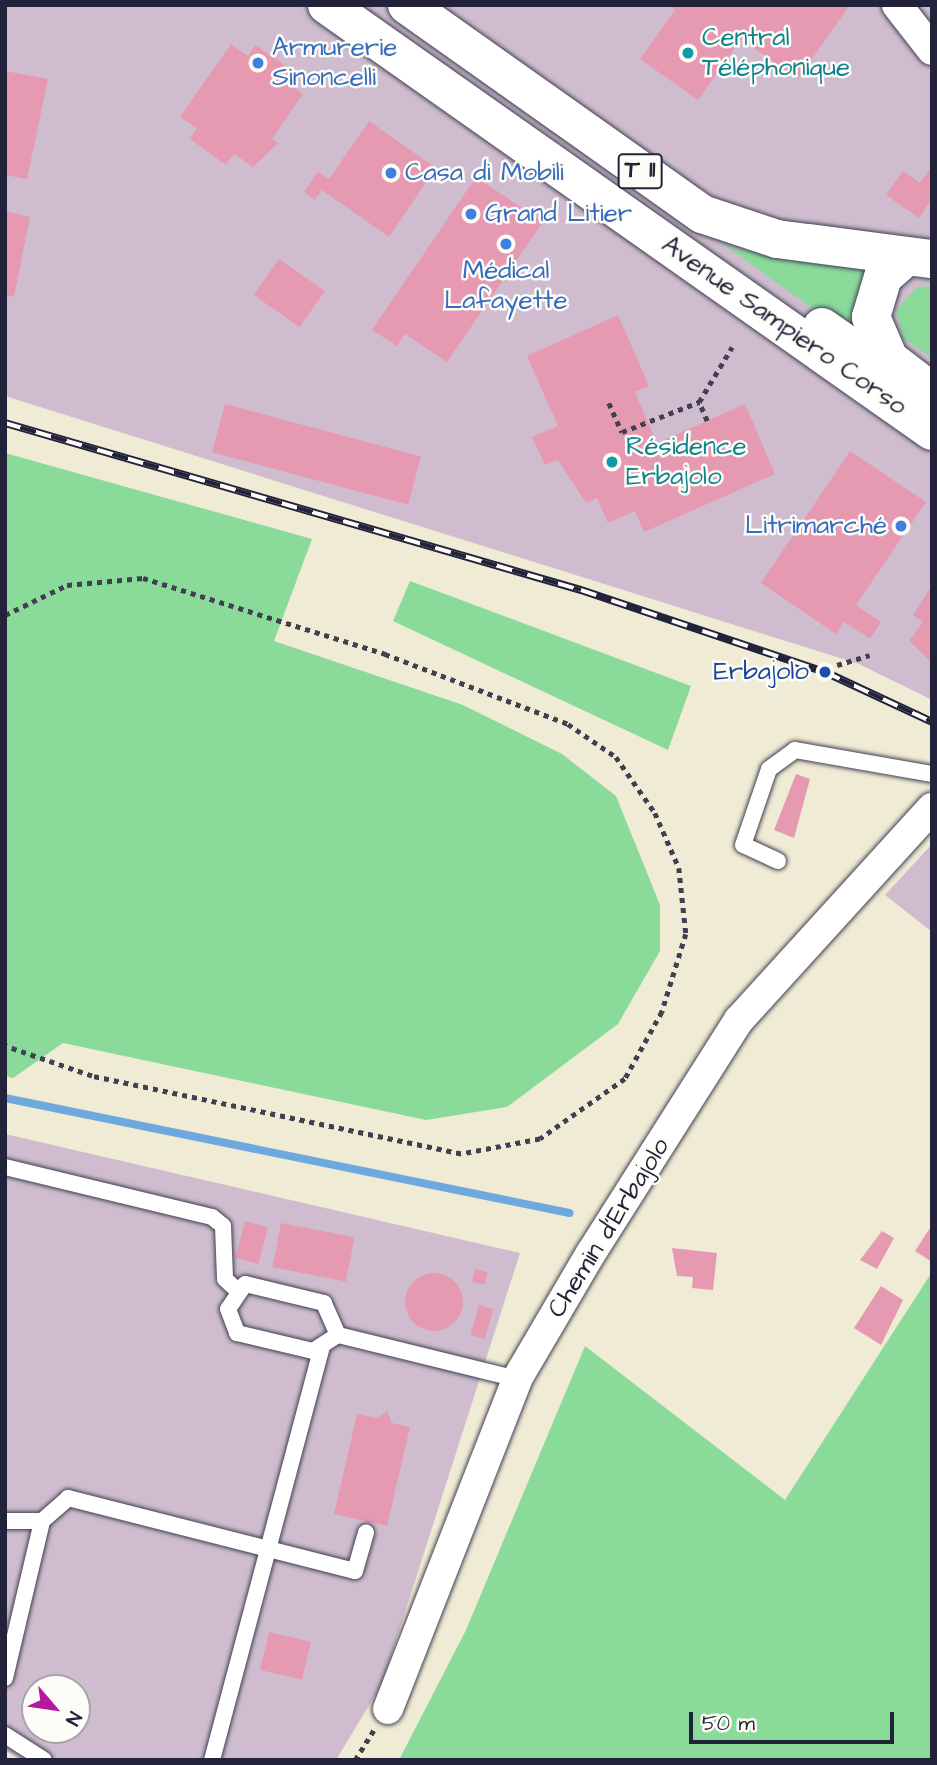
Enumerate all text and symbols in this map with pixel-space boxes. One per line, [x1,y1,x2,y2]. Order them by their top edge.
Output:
place label: Central Téléphonique [702,22,850,84]
place label: Armurerie Sinoncelli [272,32,397,94]
marker: Central Téléphonique [680,45,696,61]
marker: Armurerie Sinoncelli [250,55,266,71]
road number: T 11 [617,150,663,191]
place label: Casa di Mobili [405,157,564,189]
marker: Casa di Mobili [383,165,399,181]
place label: Grand Litier [485,198,632,230]
marker: Grand Litier [463,206,479,222]
street label: Avenue Sampiero Corso [655,229,913,423]
marker: Médical Lafayette [498,236,514,252]
place label: Médical Lafayette [444,255,568,316]
place label: Résidence Erbajolo [626,431,747,492]
marker: Résidence Erbajolo [604,454,620,470]
place label: Litrimarché [745,510,887,542]
marker: Litrimarché [893,518,909,534]
place label: Erbajolo [713,656,809,688]
marker: Erbajolo [815,662,835,682]
street label: Chemin d'Erbajolo [541,1132,677,1324]
north arrow [21,1674,91,1744]
scale bar [692,1698,897,1742]
text: N [58,1707,88,1730]
text: 50 m [702,1709,755,1738]

